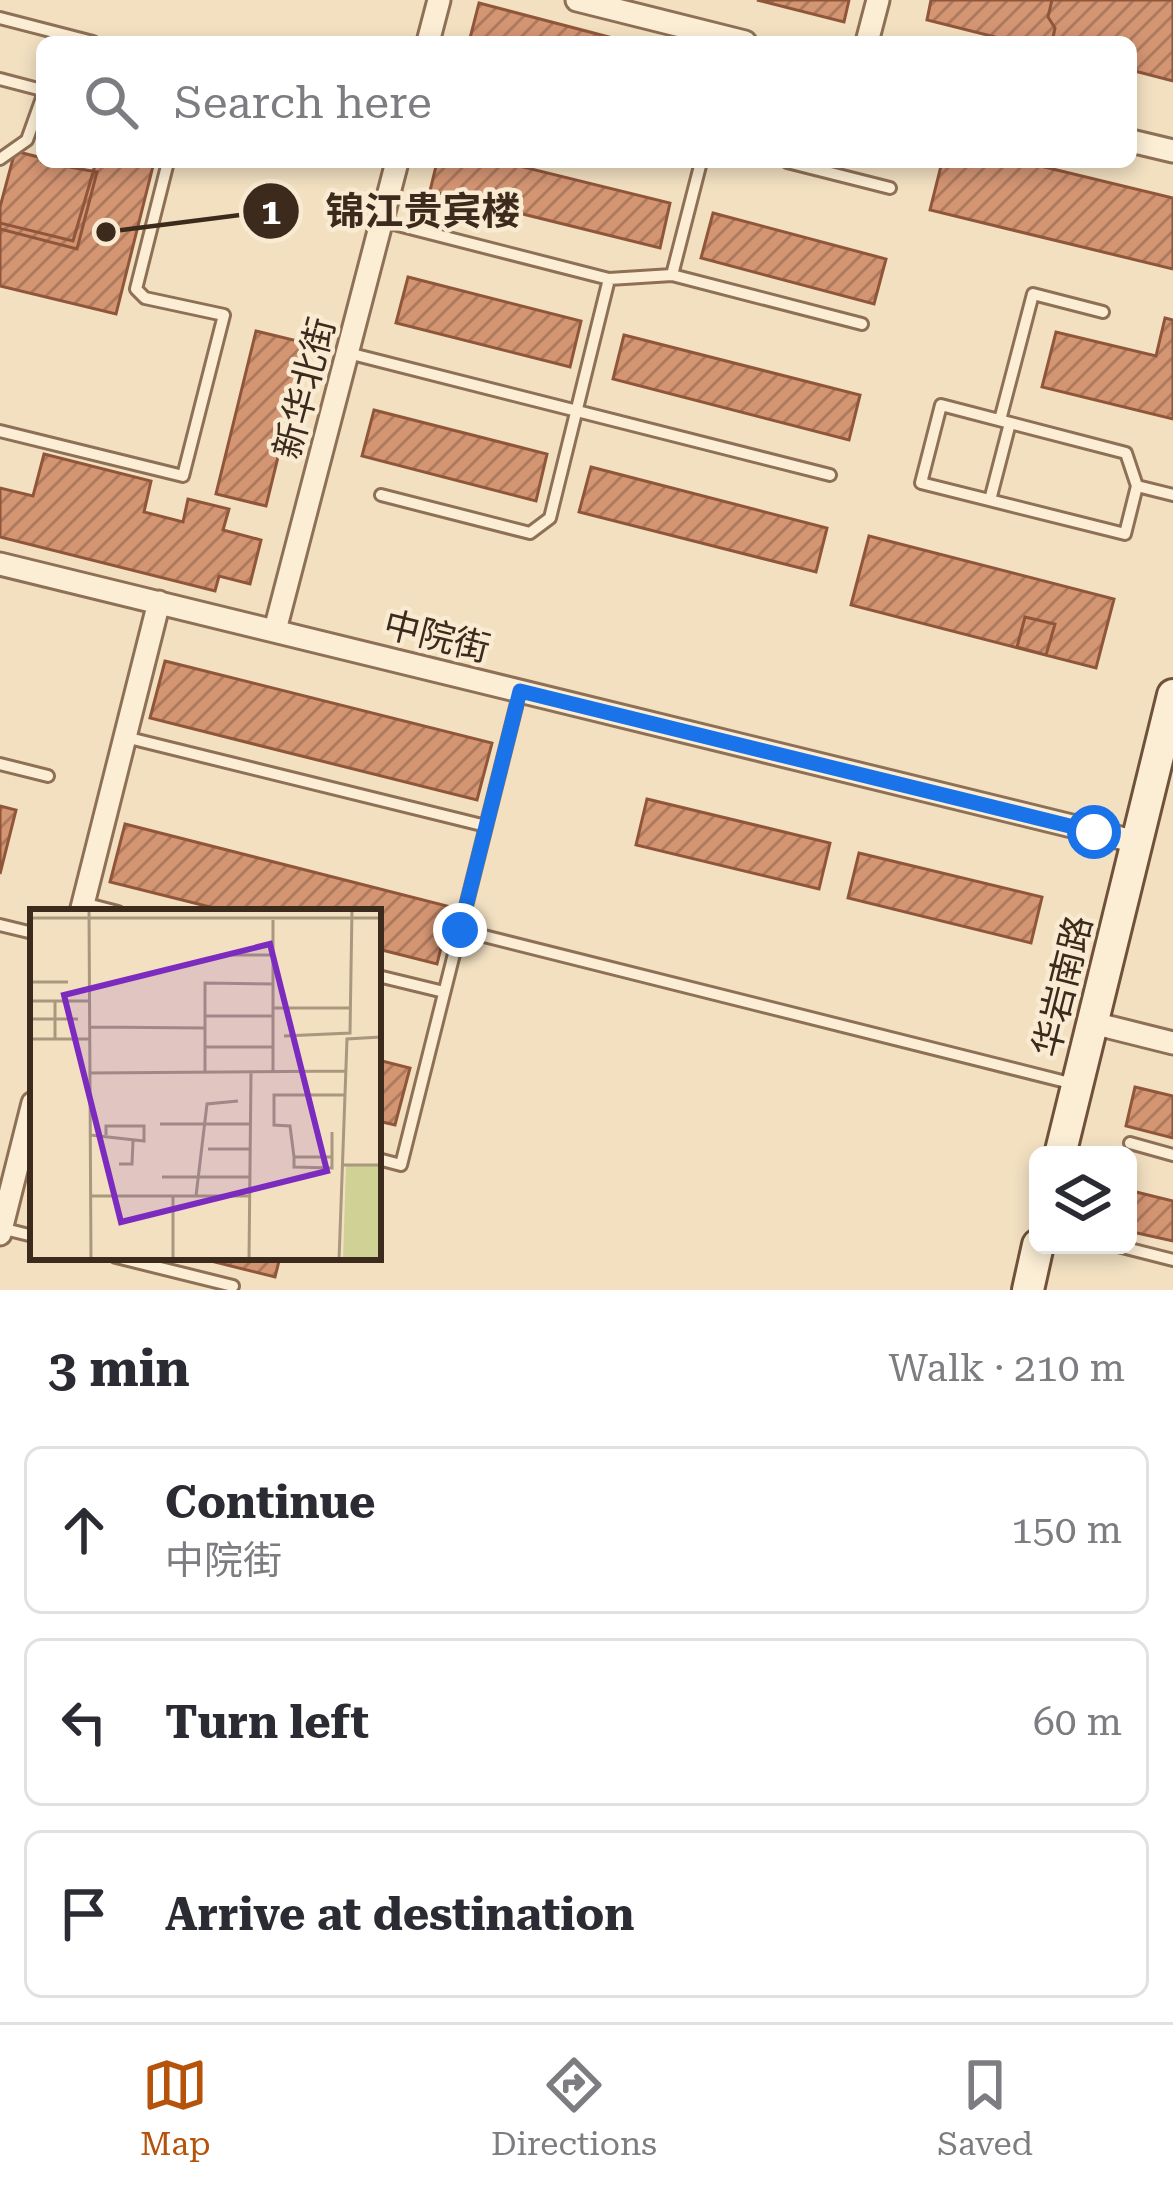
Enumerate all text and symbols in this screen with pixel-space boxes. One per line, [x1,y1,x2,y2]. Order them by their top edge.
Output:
search box [36,36,1137,168]
icon: search [78,69,144,135]
text: Search here [174,76,432,129]
callout: 锦江贵宾楼 [241,174,544,249]
text: 锦江贵宾楼 [325,189,521,235]
text: 1 [261,191,281,233]
street label: 新华北街 [266,313,344,463]
street label: 中院街 [379,604,494,670]
route start [1067,805,1121,859]
route end [433,903,487,957]
inset map [30,909,381,1260]
street label: 华岩南路 [1025,911,1101,1061]
map controls [1029,1146,1137,1254]
button: layers [1029,1146,1137,1254]
text: 3 min [48,1339,190,1398]
text: Walk · 210 m [889,1345,1125,1391]
text: Continue [165,1476,376,1529]
icon: ahead [51,1497,117,1563]
text: 150 m [1011,1507,1122,1553]
text: 中院街 [165,1538,282,1584]
icon: left [51,1689,117,1755]
text: Turn left [165,1696,369,1749]
text: 60 m [1033,1699,1122,1745]
icon: arrive [51,1881,117,1947]
text: Arrive at destination [165,1888,634,1941]
tab: Map [140,2052,211,2163]
tab: Directions [491,2052,657,2163]
tab: Saved [937,2052,1033,2163]

